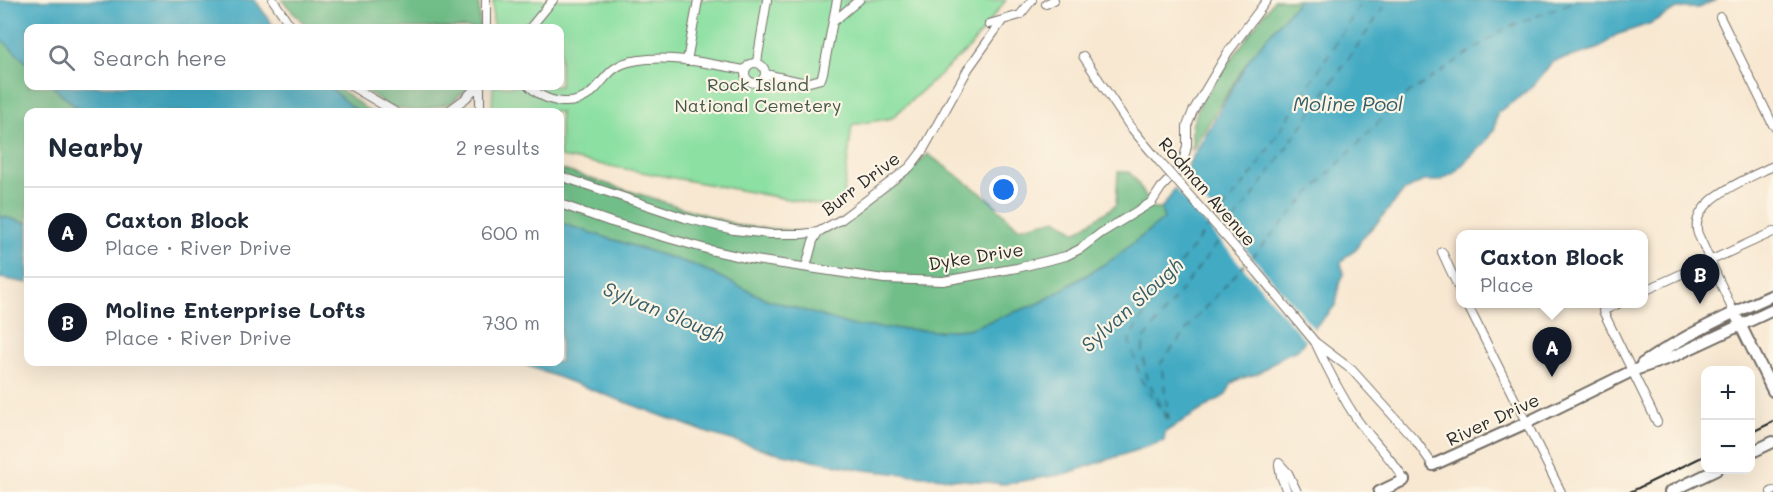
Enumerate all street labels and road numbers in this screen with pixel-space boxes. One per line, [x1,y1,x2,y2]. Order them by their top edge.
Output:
street label: Rodman Avenue [1154,132,1262,251]
street label: Burr Drive [816,146,905,221]
street label: Dyke Drive [927,237,1025,275]
street label: River Drive [1442,387,1543,451]

